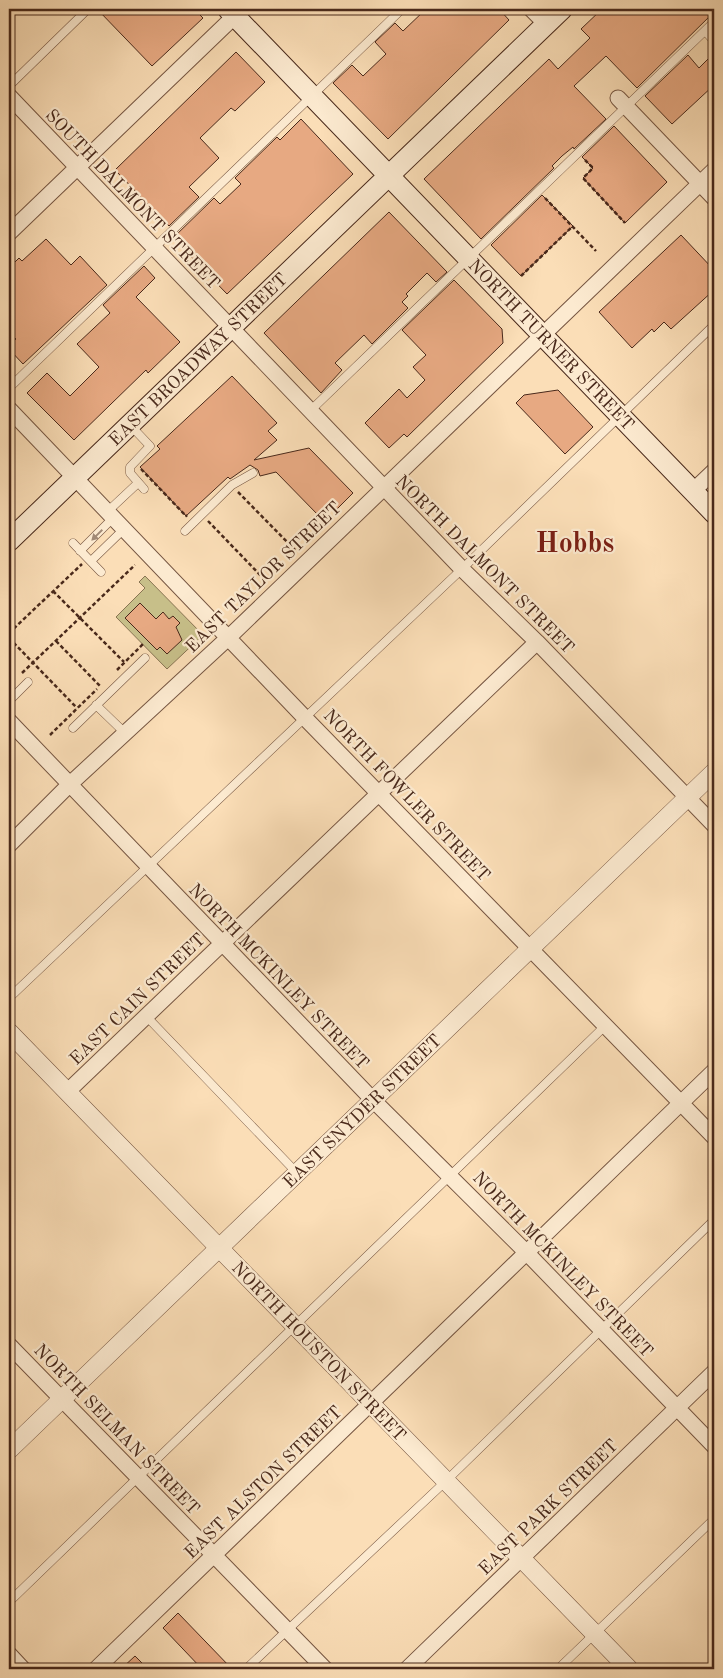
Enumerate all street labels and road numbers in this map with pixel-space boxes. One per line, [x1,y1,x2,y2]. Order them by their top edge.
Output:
street label: SOUTH DALMONT STREET [42,106,223,293]
street label: NORTH TURNER STREET [464,256,637,434]
street label: EAST BROADWAY STREET [106,270,291,450]
street label: NORTH DALMONT STREET [392,472,577,657]
street label: EAST TAYLOR STREET [182,499,345,657]
street label: NORTH FOWLER STREET [320,706,493,885]
street label: NORTH MCKINLEY STREET [185,880,372,1073]
street label: EAST CAIN STREET [66,930,209,1069]
street label: EAST SNYDER STREET [280,1031,445,1192]
street label: NORTH MCKINLEY STREET [469,1168,656,1361]
street label: NORTH HOUSTON STREET [228,1258,409,1445]
street label: NORTH SELMAN STREET [30,1341,202,1518]
street label: EAST ALSTON STREET [182,1403,346,1563]
street label: EAST PARK STREET [476,1437,622,1579]

